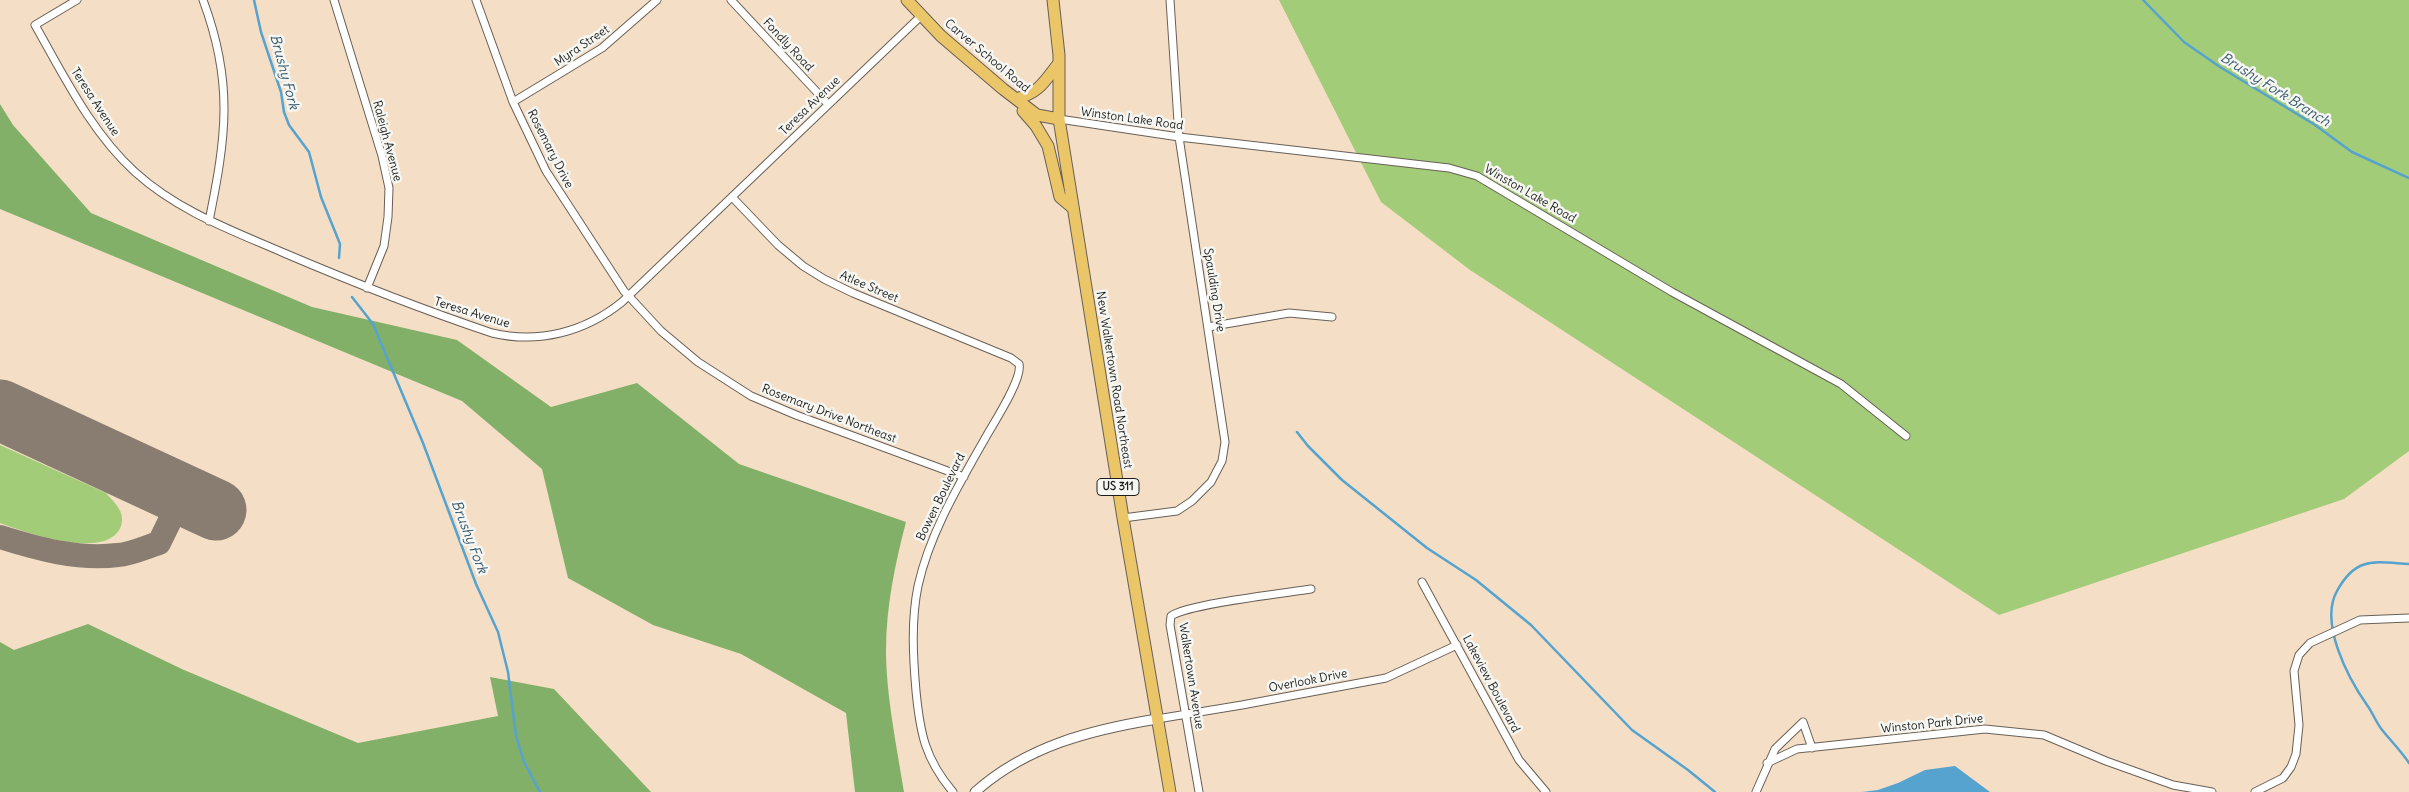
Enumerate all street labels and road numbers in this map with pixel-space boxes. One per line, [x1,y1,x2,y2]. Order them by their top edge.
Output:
street label: Fondly Road [760,15,816,75]
street label: Carver School Road [942,16,1032,96]
street label: Myra Street [552,22,612,70]
street label: Teresa Avenue [68,65,122,139]
street label: Teresa Avenue [777,74,843,138]
street label: Raleigh Avenue [369,99,405,183]
street label: Winston Lake Road [1080,105,1184,133]
street label: Rosemary Drive [524,107,576,191]
street label: Winston Lake Road [1482,162,1578,226]
street label: Spaulding Drive [1200,247,1228,333]
street label: Atlee Street [838,268,900,306]
street label: New Walkertown Road Northeast [1093,290,1135,470]
street label: Teresa Avenue [432,295,512,331]
street label: Rosemary Drive Northeast [760,382,898,446]
street label: Bowen Boulevard [914,451,968,543]
road number: US 311 [1097,478,1139,496]
street label: Walkertown Avenue [1175,622,1207,730]
street label: Lakeview Boulevard [1459,633,1523,735]
street label: Overlook Drive [1267,666,1349,696]
street label: Winston Park Drive [1880,711,1984,737]

